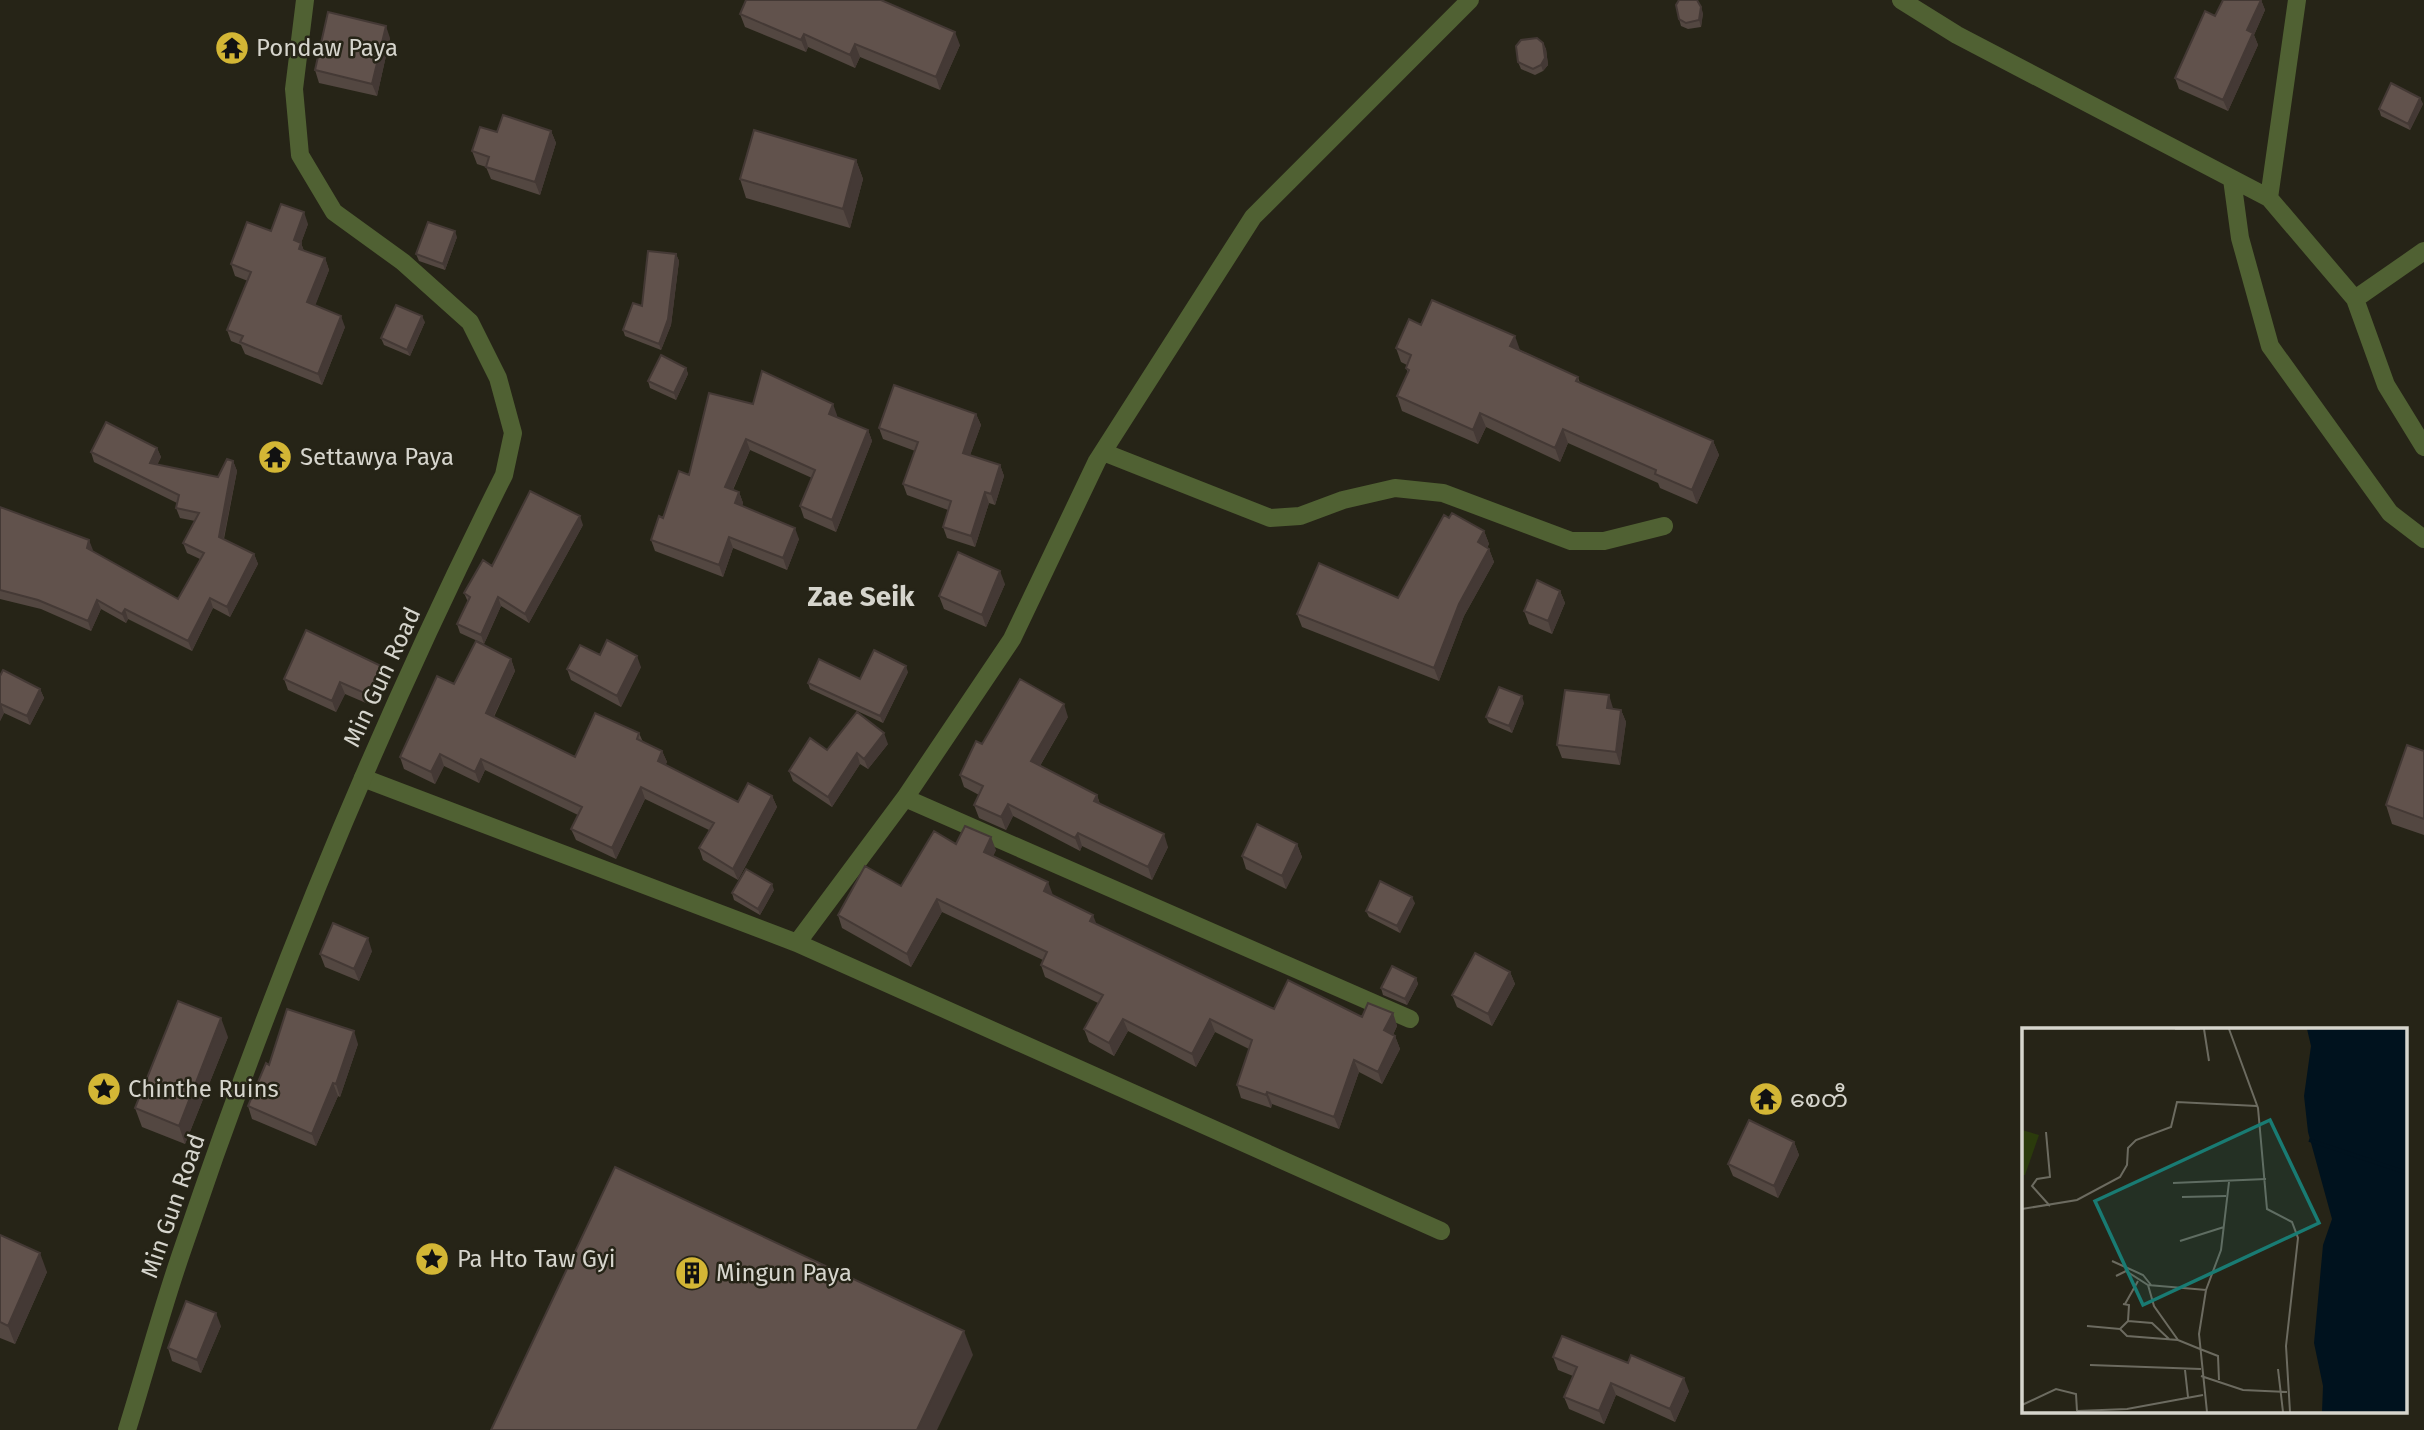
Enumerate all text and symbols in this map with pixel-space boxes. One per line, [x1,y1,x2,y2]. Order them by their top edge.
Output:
temple icon: Pondaw Paya [213,29,251,67]
place label: Pondaw Paya [256,34,398,62]
temple icon: Settawya Paya [256,438,294,476]
place label: Settawya Paya [300,443,454,471]
district label: Zae Seik [807,580,915,613]
street label: Min Gun Road [337,603,427,751]
inset map [2022,1028,2406,1412]
place icon: Chinthe Ruins [85,1070,123,1108]
place label: Chinthe Ruins [128,1075,279,1103]
temple icon: စေတီ [1747,1080,1785,1118]
place label: စေတီ [1790,1083,1848,1113]
street label: Min Gun Road [135,1130,211,1282]
place icon: Pa Hto Taw Gyi [413,1240,451,1278]
place label: Pa Hto Taw Gyi [457,1245,615,1273]
building icon: Mingun Paya [673,1254,711,1292]
place label: Mingun Paya [716,1259,852,1287]

